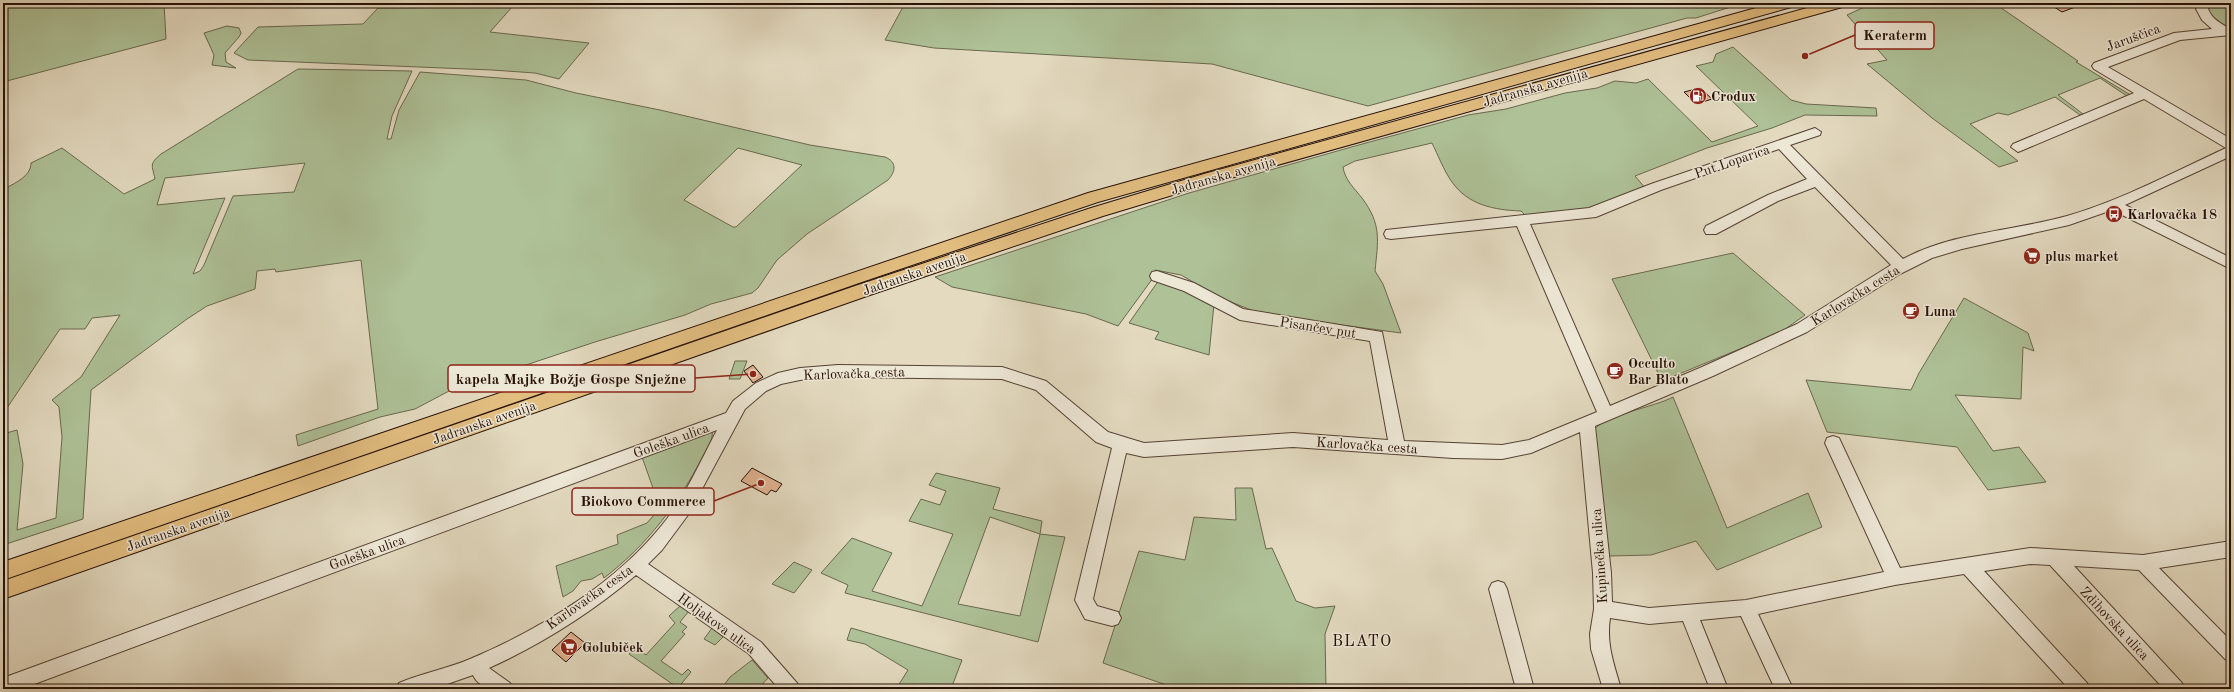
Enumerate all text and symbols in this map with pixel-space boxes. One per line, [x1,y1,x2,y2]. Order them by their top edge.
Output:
callout: Keraterm [1855,22,1934,49]
street label: Jaruščica [2104,22,2162,54]
text: Keraterm [1863,29,1927,44]
street label: Jadranska avenija [1481,66,1589,110]
fuel station icon: Crodux [1688,86,1708,106]
place label: Crodux [1711,90,1756,104]
street label: Put Loparica [1693,142,1772,181]
street label: Jadranska avenija [1169,154,1277,198]
bus stop icon: Karlovačka 18 [2104,204,2124,224]
place label: Karlovačka 18 [2127,208,2217,222]
supermarket icon: plus market [2022,246,2042,266]
street label: Jadranska avenija [861,250,968,298]
place label: plus market [2045,250,2119,264]
street label: Karlovačka cesta [1809,263,1903,329]
cafe icon: Luna [1901,301,1921,321]
place label: Luna [1924,305,1956,319]
street label: Pisančev put [1279,315,1357,341]
place label: Occulto Bar Blato [1628,357,1689,387]
cafe icon: Occulto Bar Blato [1605,361,1625,381]
callout: kapela Majke Božje Gospe Snježne [448,365,695,392]
street label: Karlovačka cesta [803,365,905,383]
text: kapela Majke Božje Gospe Snježne [456,373,686,388]
street label: Jadranska avenija [431,399,538,447]
street label: Goleška ulica [632,421,711,461]
street label: Karlovačka cesta [1316,435,1418,457]
callout: Biokovo Commerce [572,488,714,515]
text: Biokovo Commerce [580,495,706,510]
street label: Jadranska avenija [125,506,232,554]
street label: Kupinečka ulica [1590,508,1610,604]
street label: Goleška ulica [328,533,407,573]
street label: Karlovačka cesta [544,563,635,633]
street label: Zdihovska ulica [2077,585,2151,663]
street label: Holjakova ulica [675,591,758,657]
district label: BLATO [1332,634,1392,650]
supermarket icon: Golubiček [559,637,579,657]
place label: Golubiček [582,641,644,655]

